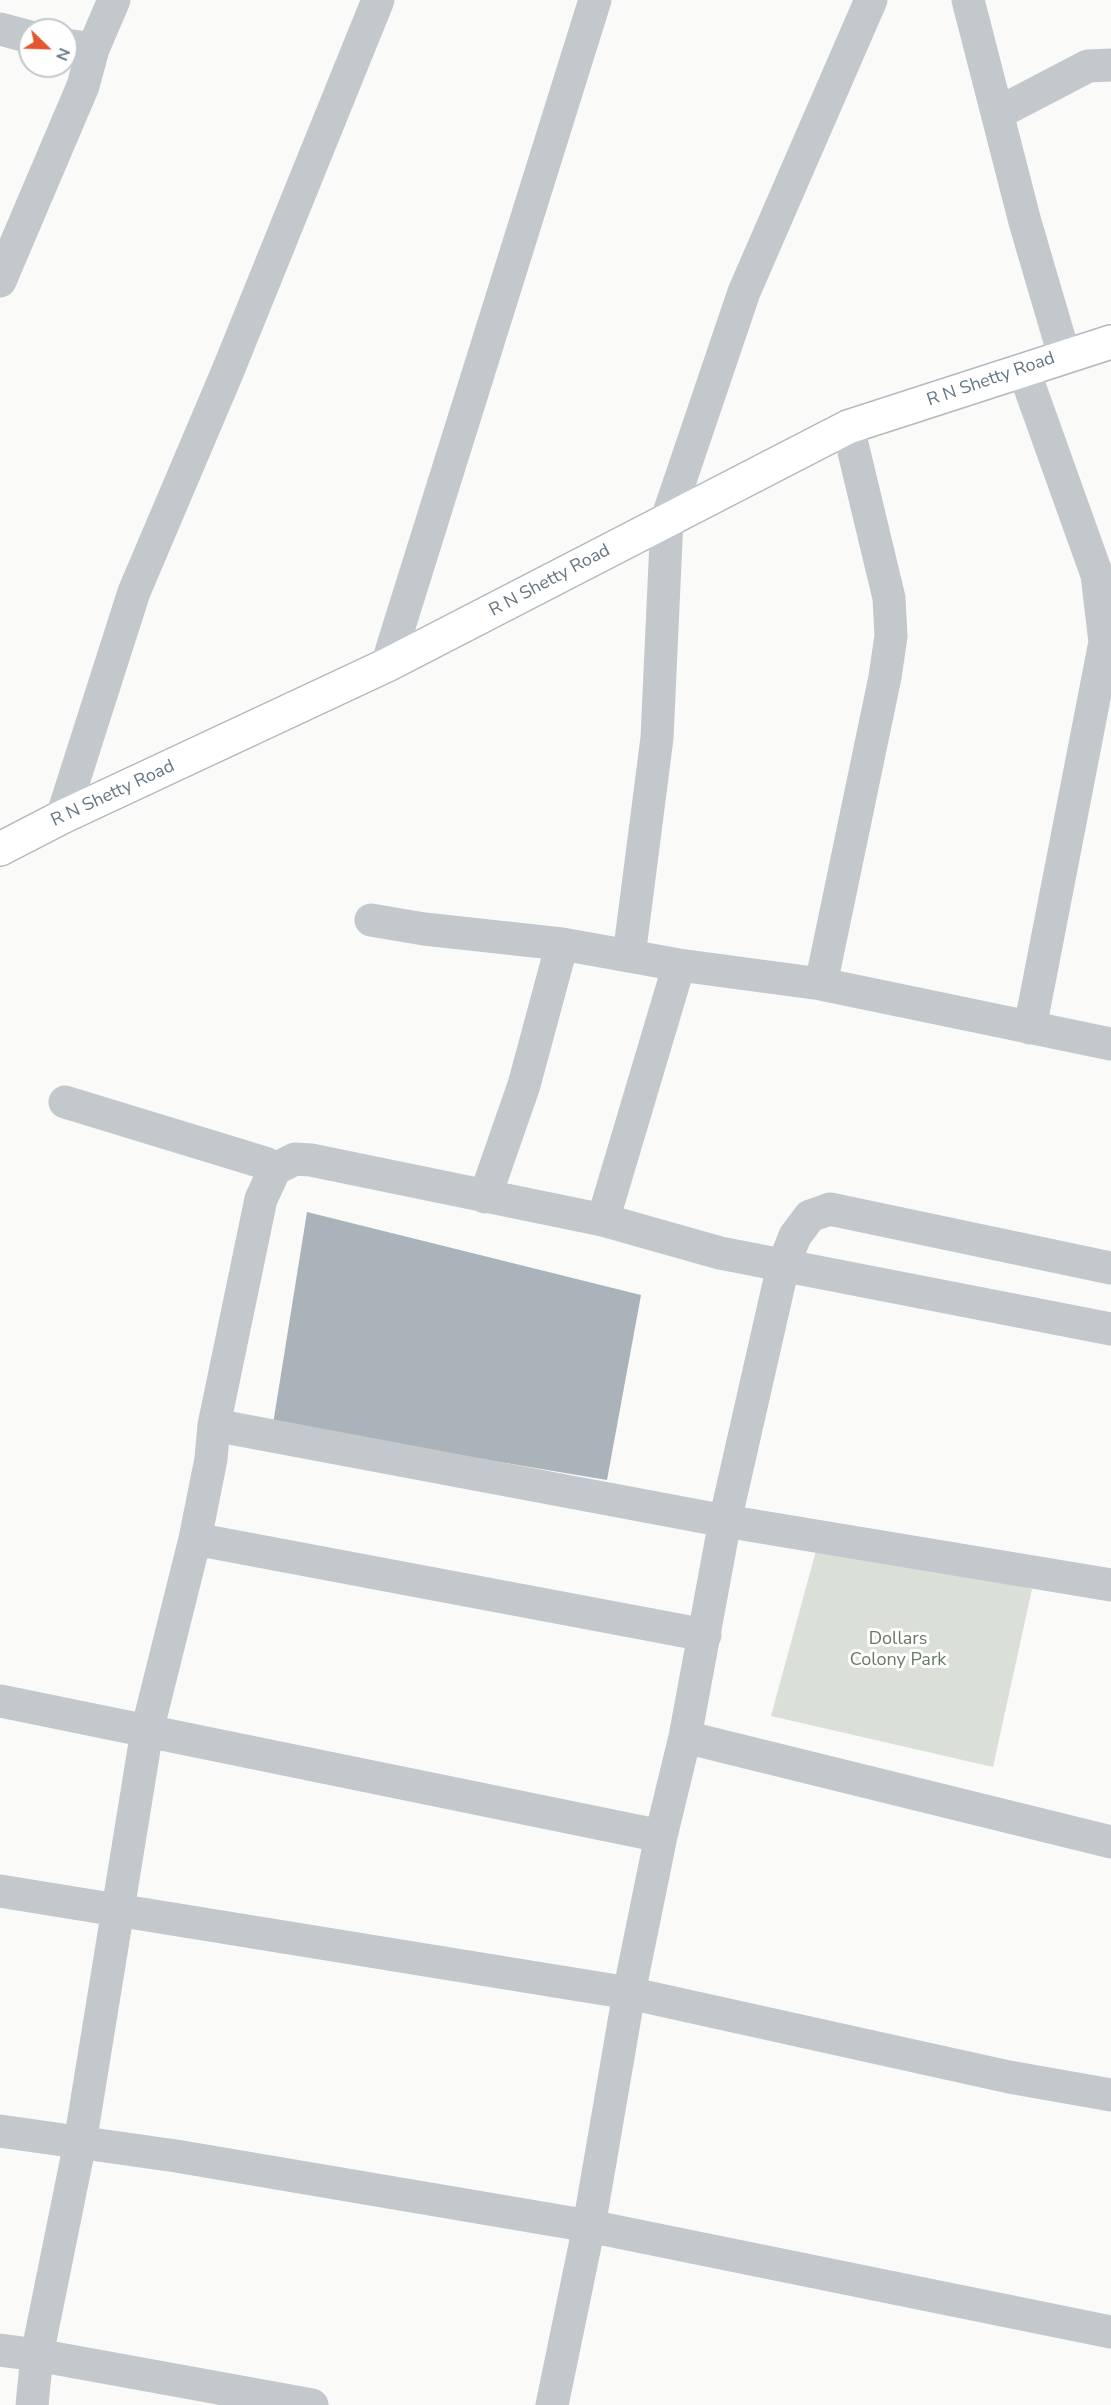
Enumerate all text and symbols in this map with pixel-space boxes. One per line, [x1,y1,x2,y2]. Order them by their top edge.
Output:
north arrow [18,18,78,78]
text: N [50,44,75,64]
street label: R N Shetty Road [924,348,1058,412]
street label: R N Shetty Road [486,540,614,622]
street label: R N Shetty Road [48,756,178,832]
park label: Dollars Colony Park [850,1629,946,1672]

